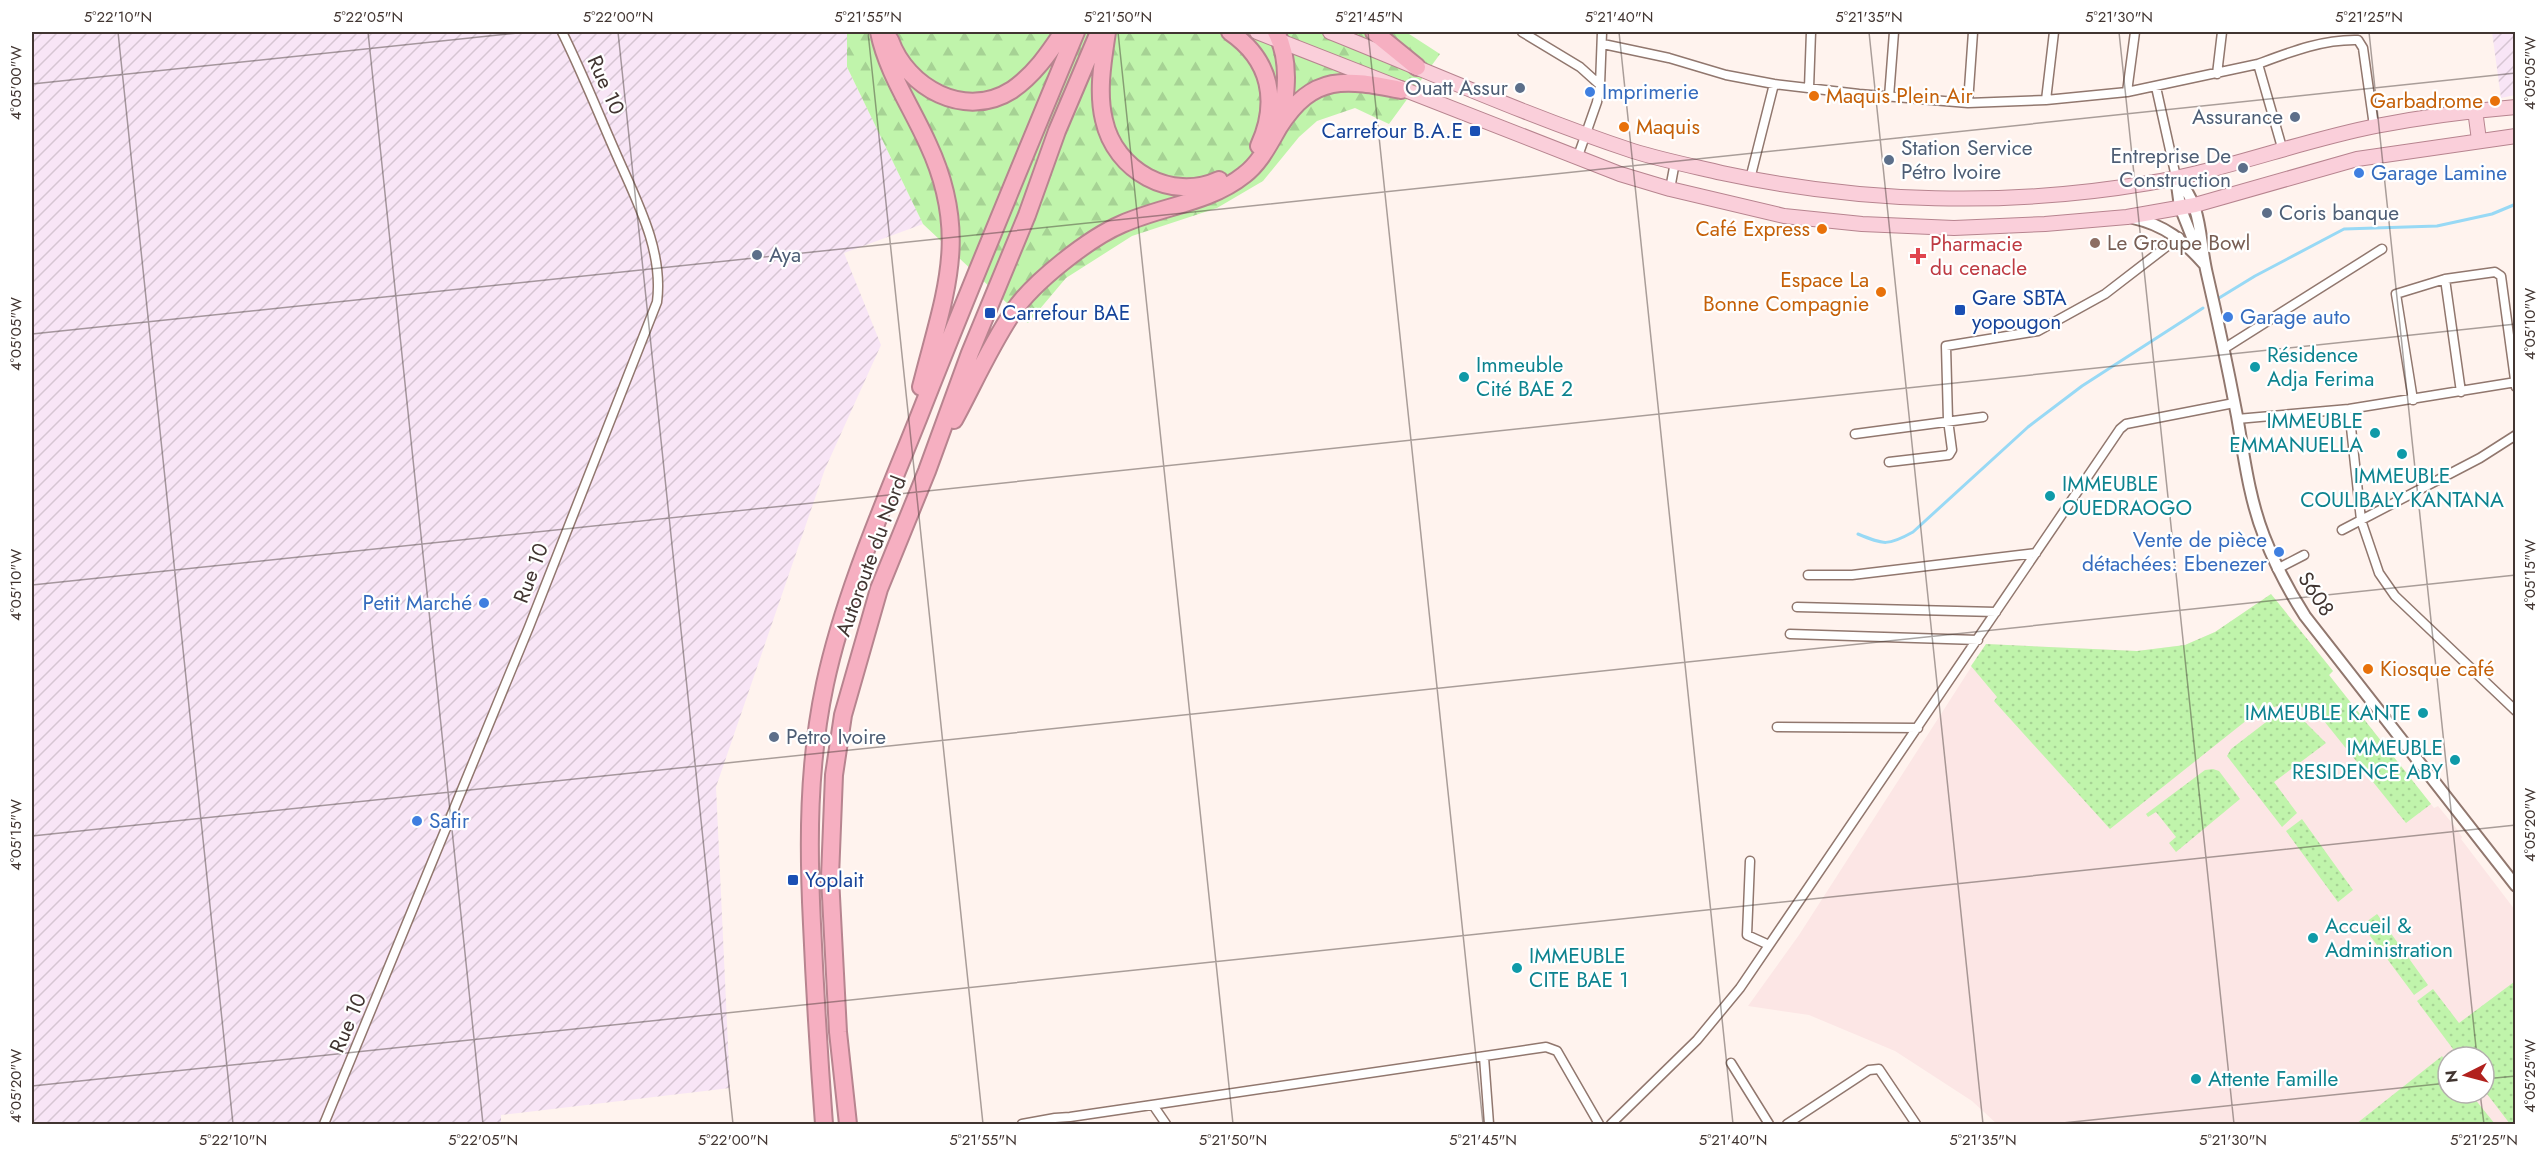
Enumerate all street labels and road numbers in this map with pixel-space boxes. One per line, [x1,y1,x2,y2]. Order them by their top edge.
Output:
street label: Rue 10 [580,51,632,119]
street label: Autoroute du Nord [828,472,914,640]
street label: Rue 10 [506,539,556,607]
street label: S608 [2290,566,2342,622]
street label: Rue 10 [322,989,374,1057]

